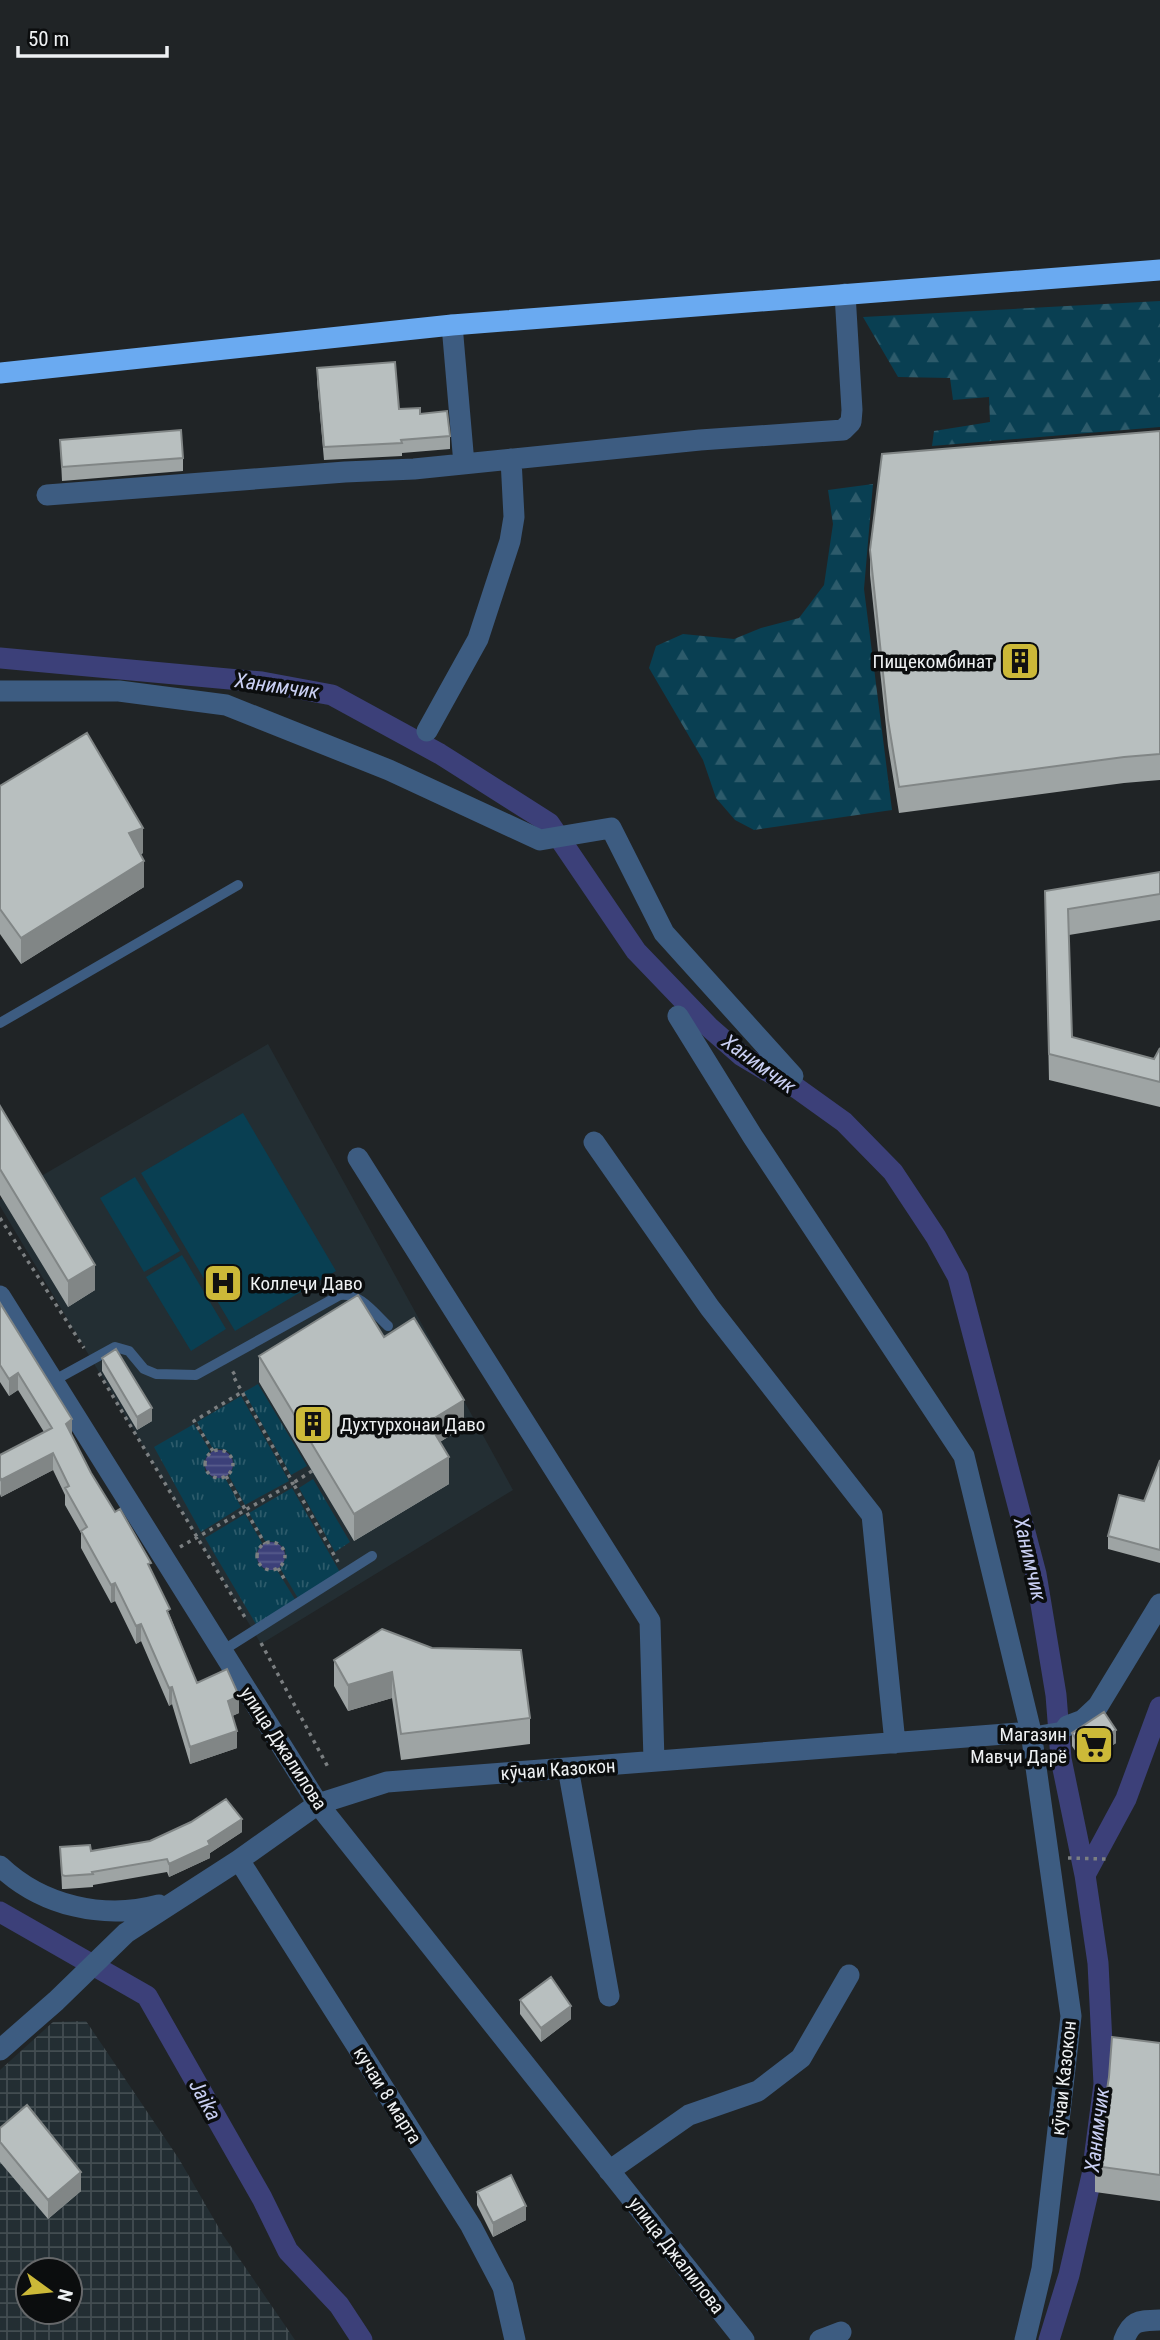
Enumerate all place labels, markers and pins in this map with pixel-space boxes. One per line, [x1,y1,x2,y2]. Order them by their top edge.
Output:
building icon: Пищекомбинат [999,640,1041,682]
place label: Пищекомбинат [873,650,993,673]
hospital icon: Коллеҷи Даво [202,1262,244,1304]
place label: Коллеҷи Даво [250,1272,363,1295]
building icon: Духтурхонаи Даво [292,1403,334,1445]
place label: Духтурхонаи Даво [340,1413,485,1436]
place label: Магазин Мавҷи Дарё [970,1723,1067,1768]
supermarket icon: Магазин Мавҷи Дарё [1073,1724,1115,1766]

